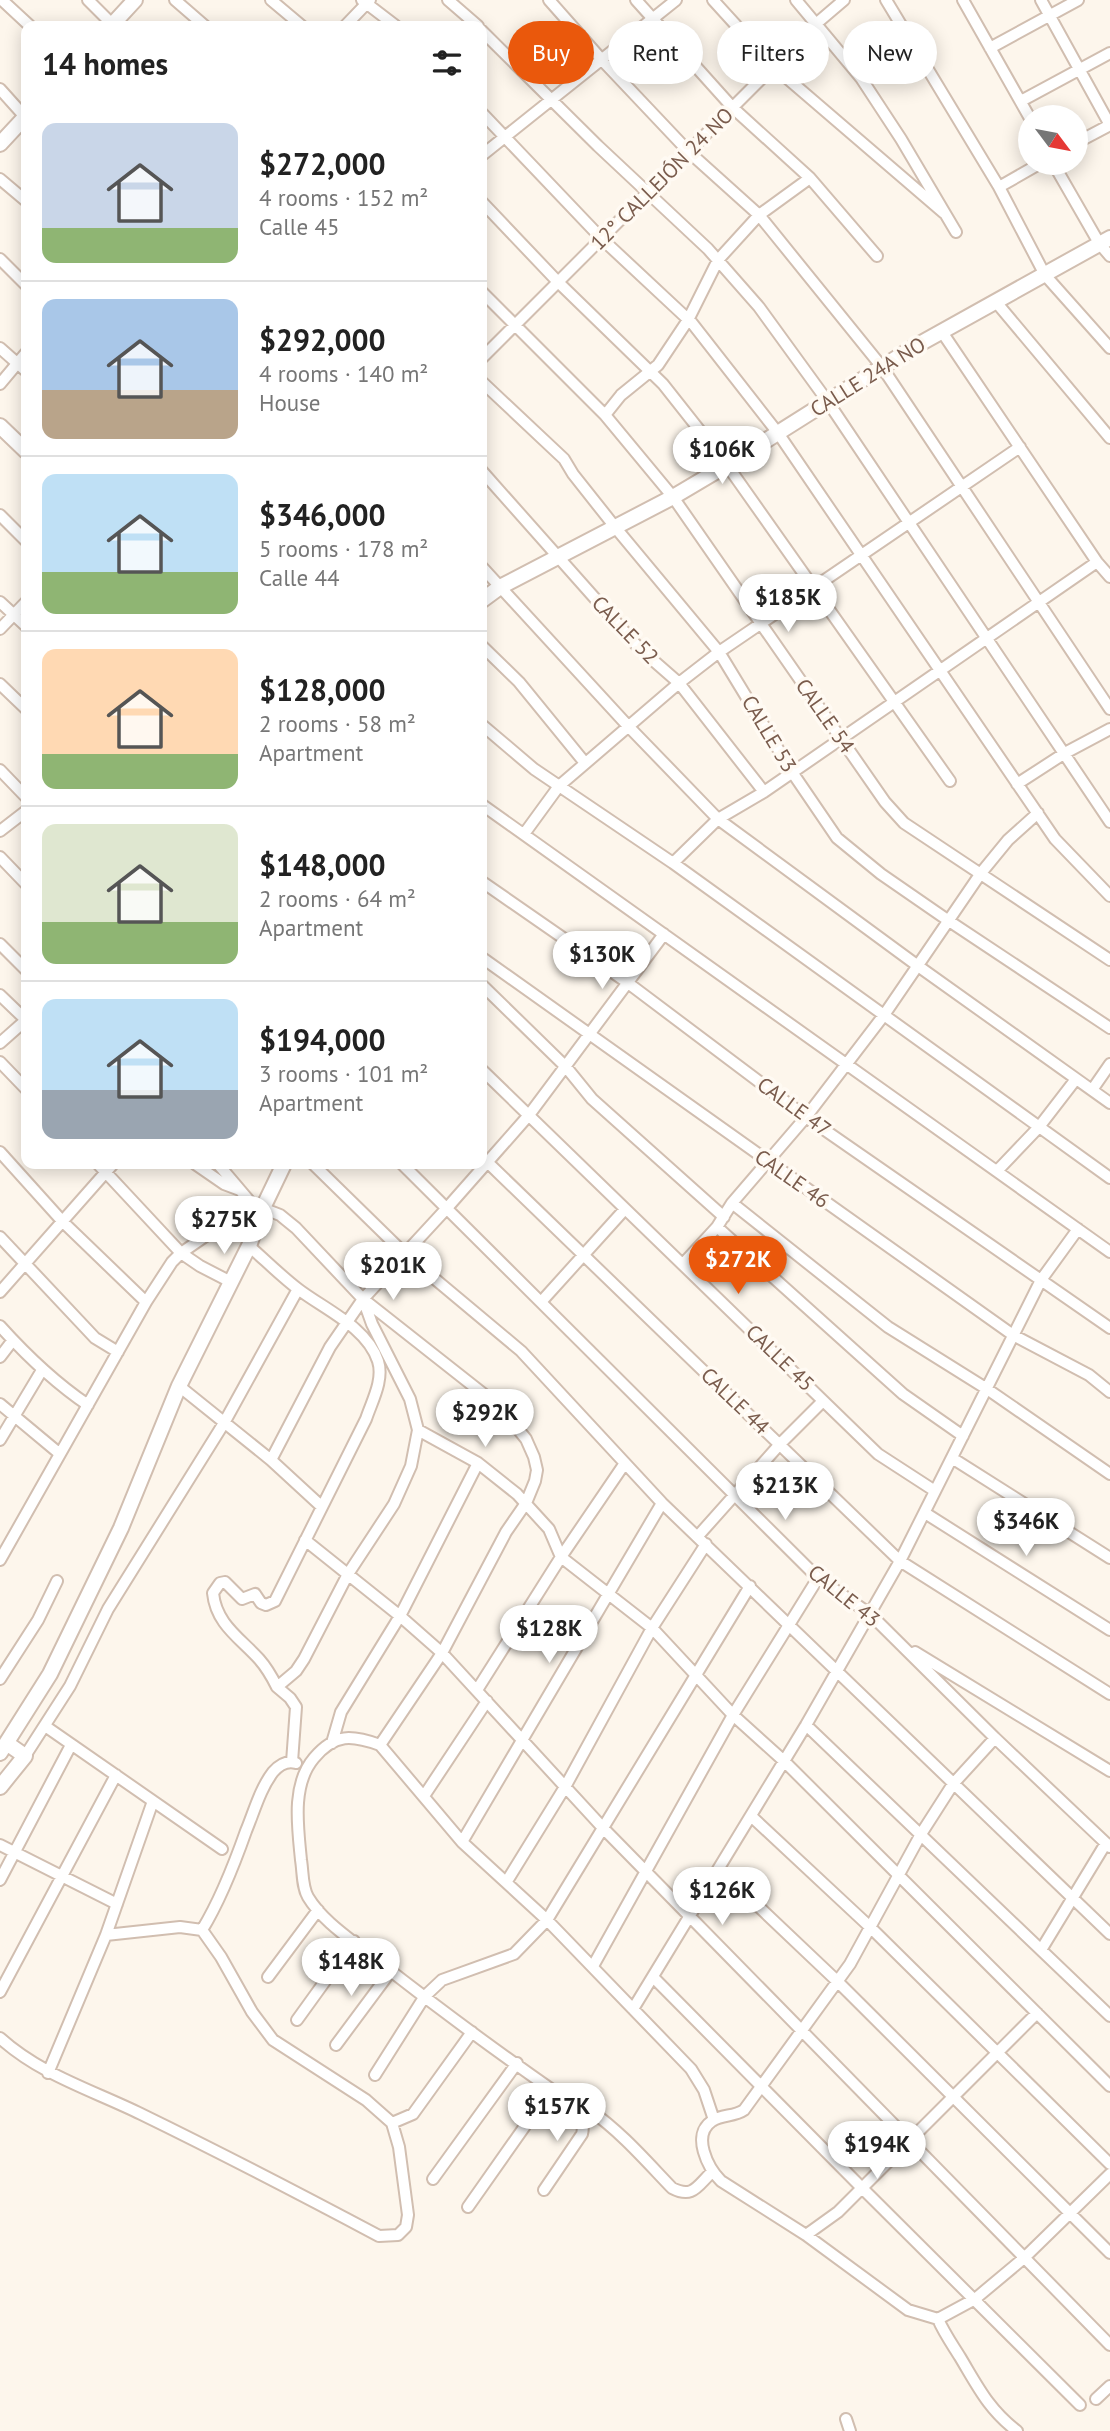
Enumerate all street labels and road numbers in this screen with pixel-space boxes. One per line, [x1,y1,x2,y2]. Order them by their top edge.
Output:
street label: 12° CALLEJÓN 24 NO [584,101,739,256]
street label: CALLE 24A NO [805,331,930,423]
street label: CALLE 52 [586,590,665,670]
street label: CALLE 54 [790,673,861,758]
street label: CALLE 53 [736,690,803,777]
street label: CALLE 47 [752,1071,837,1143]
street label: CALLE 46 [750,1143,835,1214]
street label: CALLE 45 [740,1318,820,1397]
street label: CALLE 44 [695,1361,775,1440]
street label: CALLE 43 [803,1558,886,1633]

